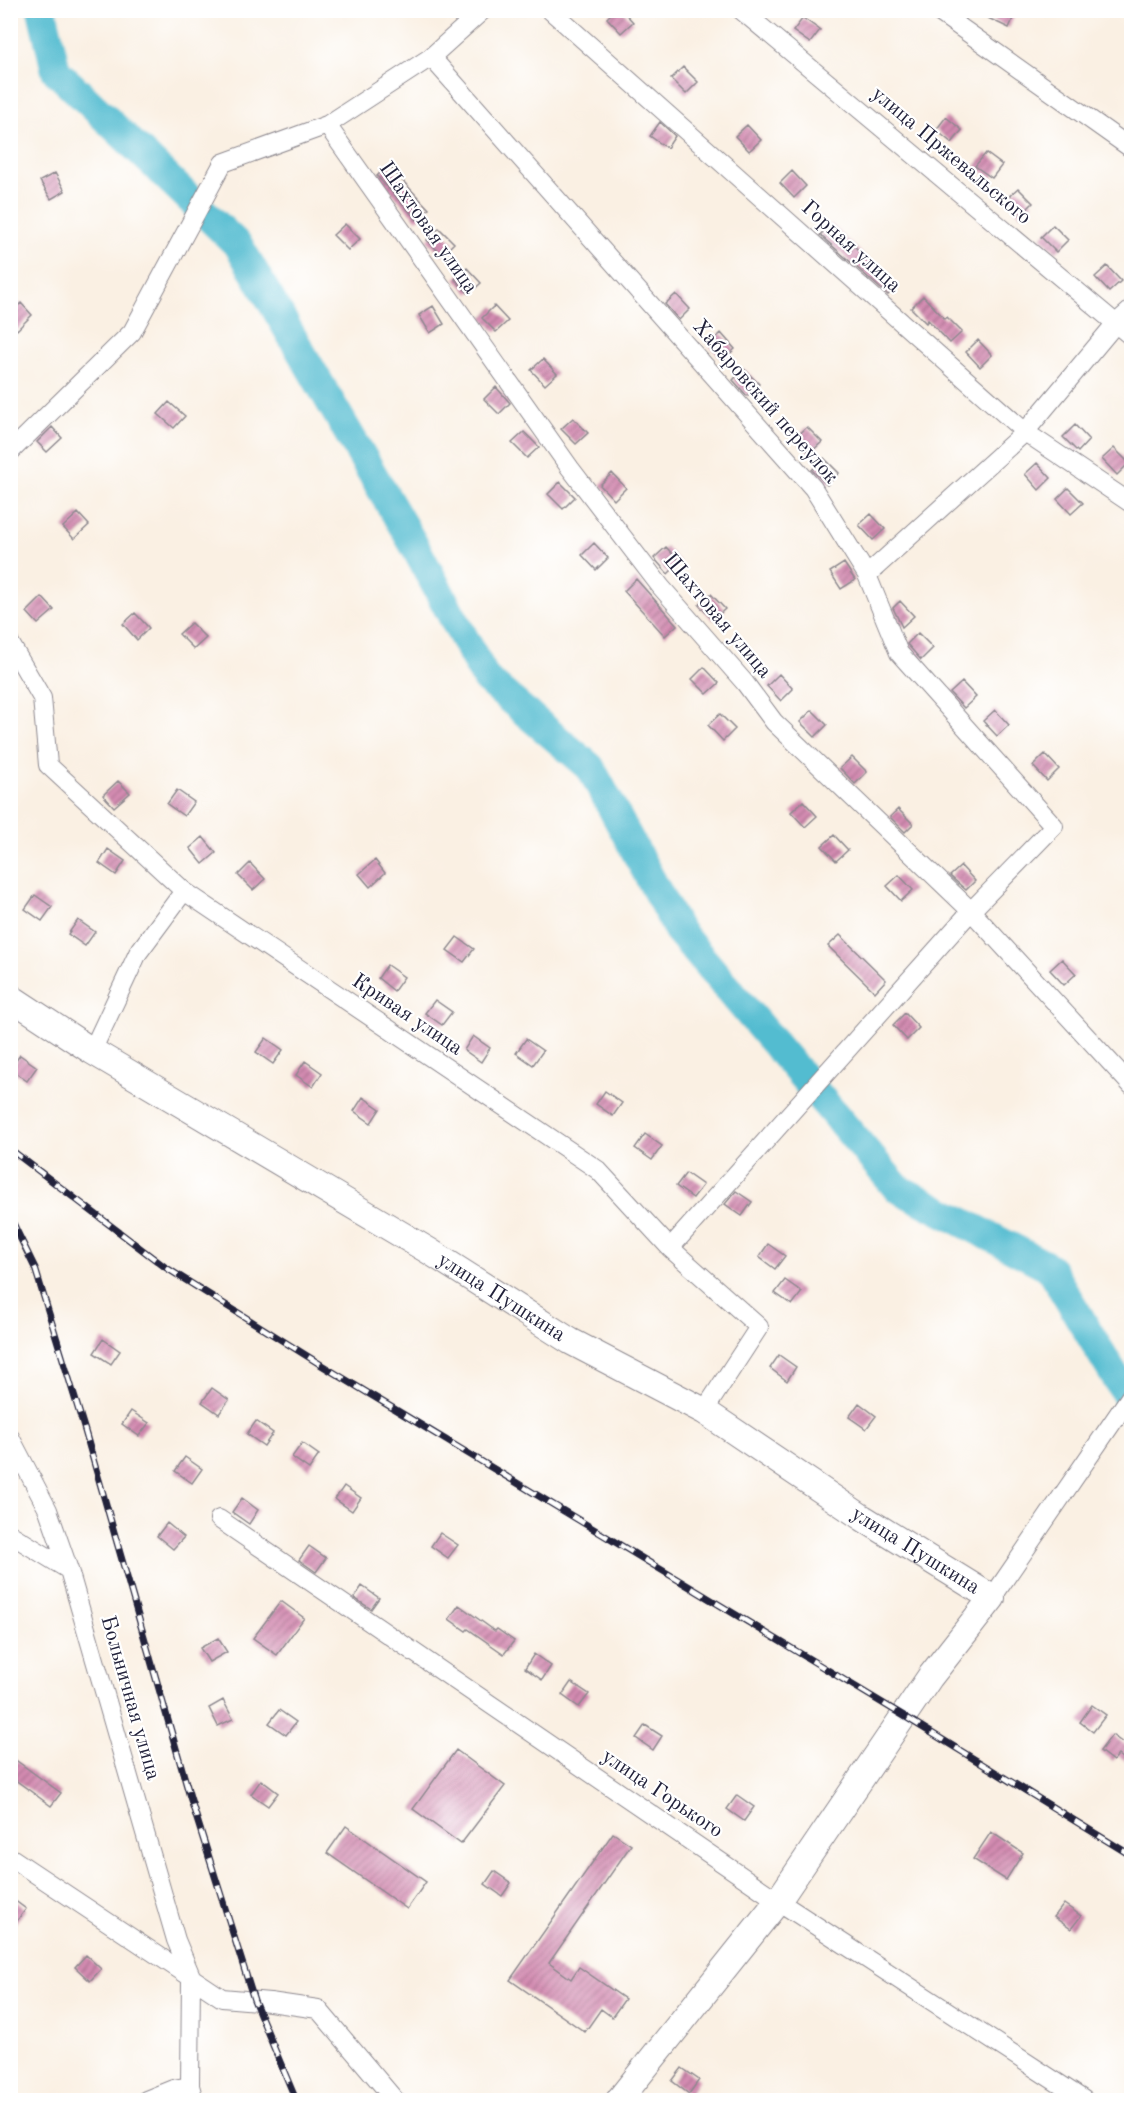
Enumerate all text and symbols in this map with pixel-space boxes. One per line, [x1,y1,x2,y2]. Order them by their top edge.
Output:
street label: улица Пржевальского [867,83,1035,229]
street label: Шахтовая улица [375,158,481,298]
street label: Горная улица [797,197,905,297]
street label: Хабаровский переулок [688,316,842,488]
street label: Шахтовая улица [659,550,775,682]
street label: Кривая улица [348,970,466,1060]
street label: улица Пушкина [434,1249,569,1346]
street label: улица Пушкина [847,1503,984,1598]
street label: Больничная улица [96,1613,164,1783]
street label: улица Горького [598,1746,726,1842]

